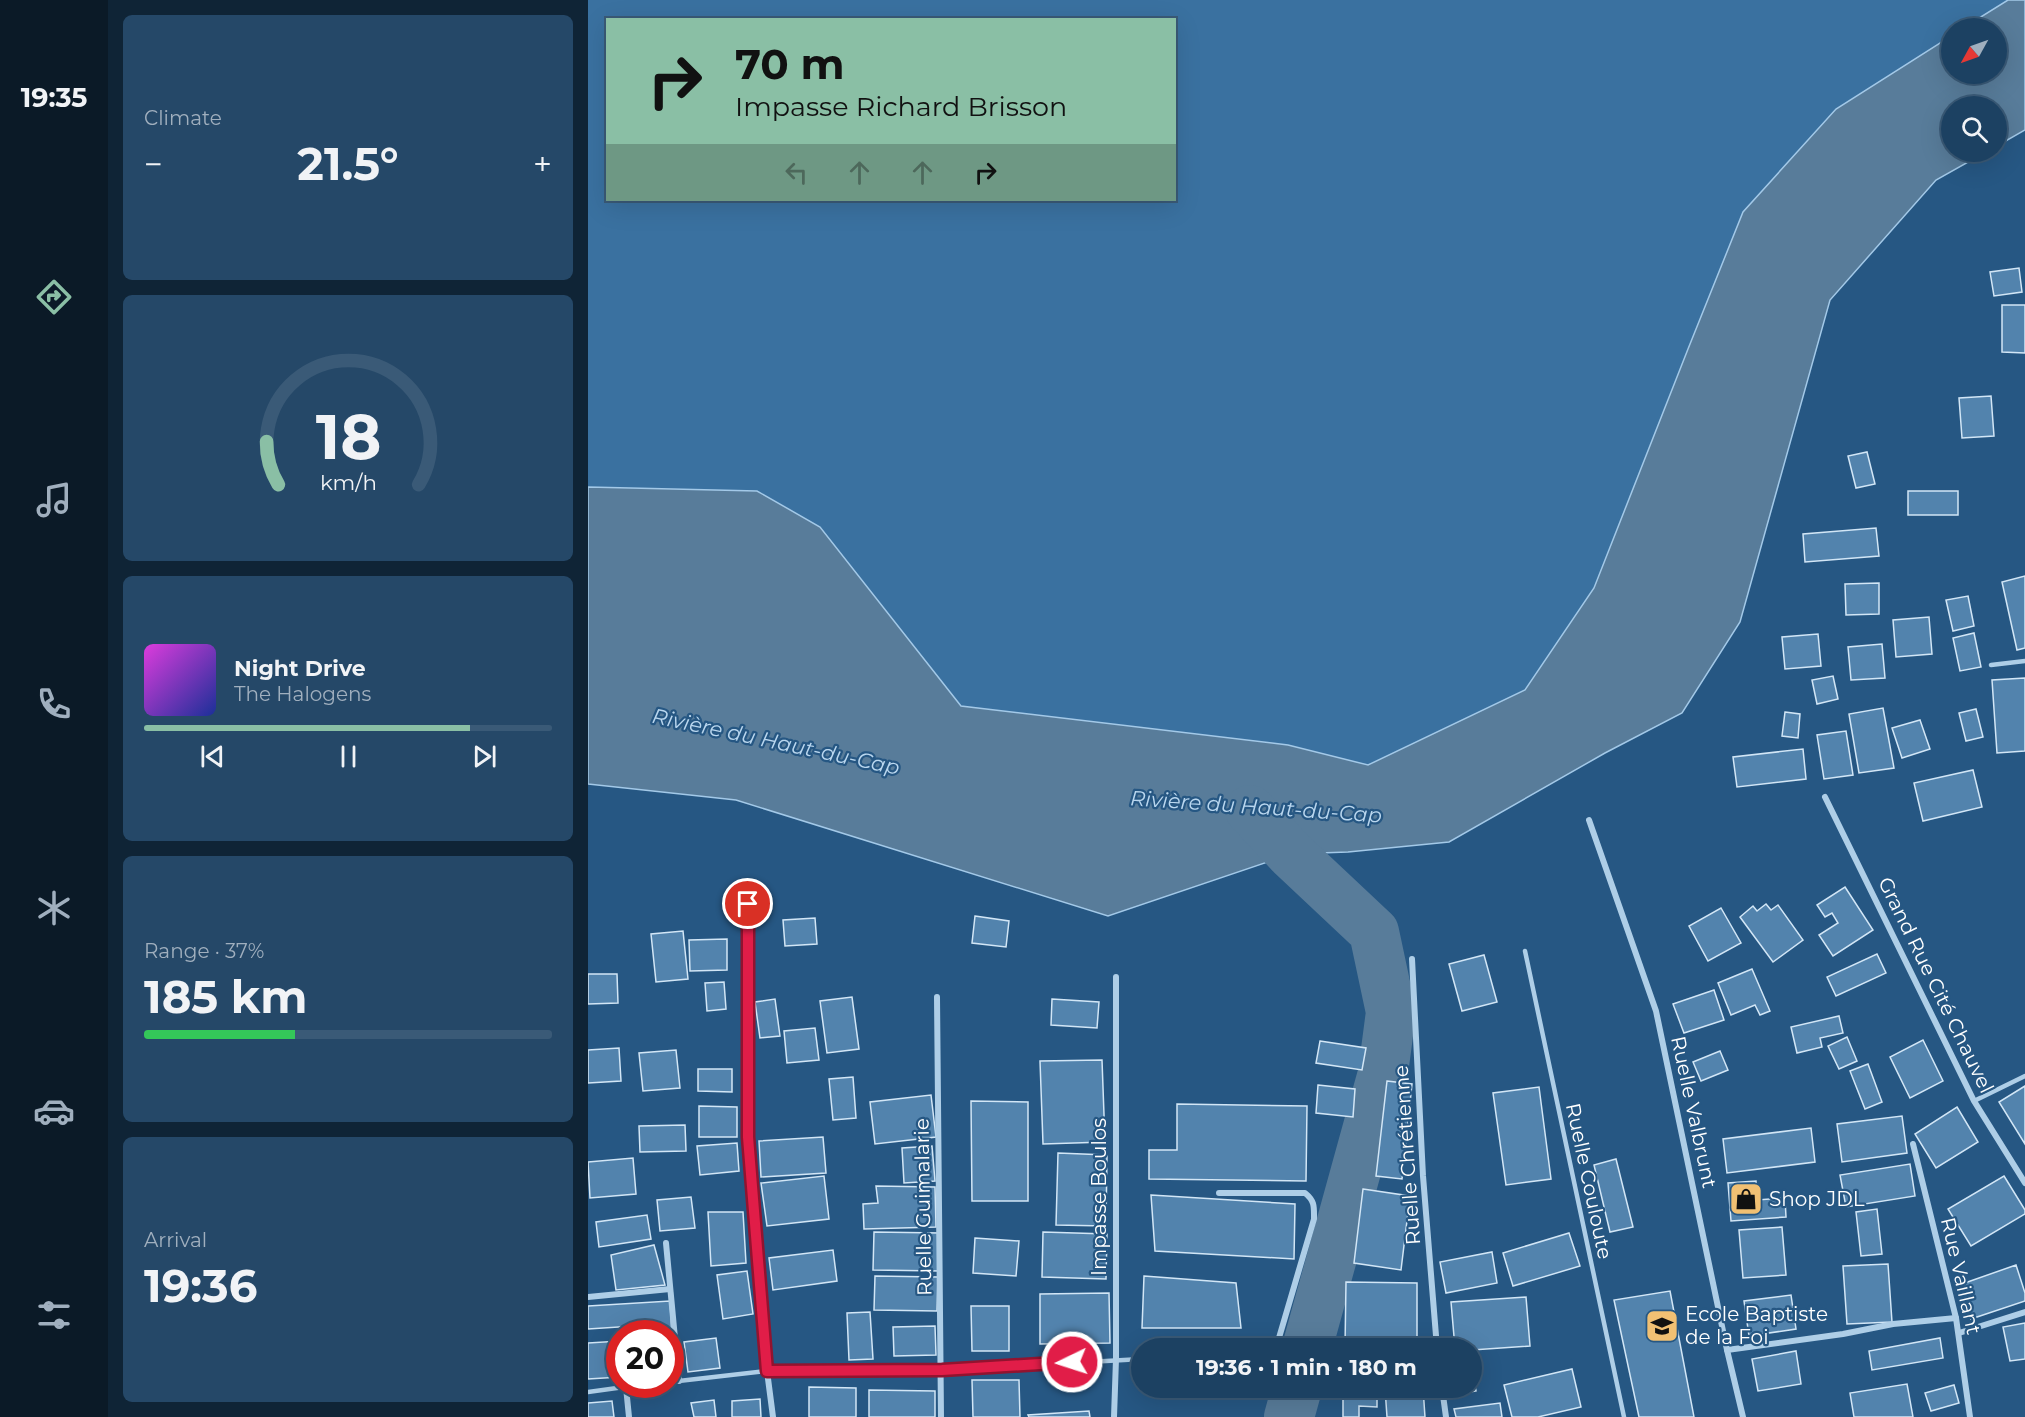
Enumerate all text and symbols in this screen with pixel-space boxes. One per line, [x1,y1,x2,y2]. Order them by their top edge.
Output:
north arrow [1941,18,2007,84]
map controls [1941,18,2007,162]
text: 70 m [735,38,845,90]
icon: right [636,42,714,120]
text: 19:35 [21,81,87,114]
text: Impasse Richard Brisson [735,90,1067,123]
button: search [1941,96,2007,162]
text: Climate [144,106,222,130]
text: 21.5° [297,136,399,191]
text: − [144,144,163,184]
text: + [533,144,552,184]
icon: left [780,156,813,189]
icon: ahead [843,156,876,189]
icon: ahead [906,156,939,189]
icon: right [969,156,1002,189]
icon: directions [33,276,75,318]
text: 18 [315,399,381,475]
text: km/h [319,470,377,496]
icon: music [33,479,75,521]
text: Night Drive [234,655,366,682]
text: The Halogens [234,682,371,706]
icon: phone [33,683,75,725]
water label: Rivière du Haut-du-Cap [650,703,902,780]
icon: previous [196,740,229,773]
icon: pause [332,740,365,773]
icon: next [468,740,501,773]
water label: Rivière du Haut-du-Cap [1129,785,1383,828]
street label: Grand Rue Cité Chauvel [1873,873,1999,1097]
pin [722,878,773,929]
icon: climate [33,887,75,929]
icon: arrive [731,887,764,920]
text: Range · 37% [144,939,264,963]
text: 185 km [144,969,307,1024]
street label: Ruelle Valbrunt [1666,1034,1722,1190]
street label: Ruelle Chrétienne [1389,1064,1425,1246]
icon: car [33,1090,75,1132]
street label: Ruelle Couloute [1561,1101,1617,1261]
street label: Ruelle Guimalarie [909,1118,937,1296]
street label: Impasse Boulos [1087,1118,1111,1276]
shop icon: Shop JDL [1728,1181,1764,1217]
place label: Shop JDL [1769,1187,1865,1211]
street label: Rue Vaillant [1936,1215,1986,1337]
text: Arrival [144,1228,207,1252]
text: 19:36 [144,1258,257,1313]
icon: filters [33,1294,75,1336]
place label: Ecole Baptiste de la Foi [1685,1302,1828,1349]
school or university icon: Ecole Baptiste de la Foi [1644,1308,1680,1344]
speed limit sign: 20 [606,1320,684,1398]
position arrow [1040,1330,1104,1394]
text: 19:36 · 1 min · 180 m [1196,1354,1417,1381]

